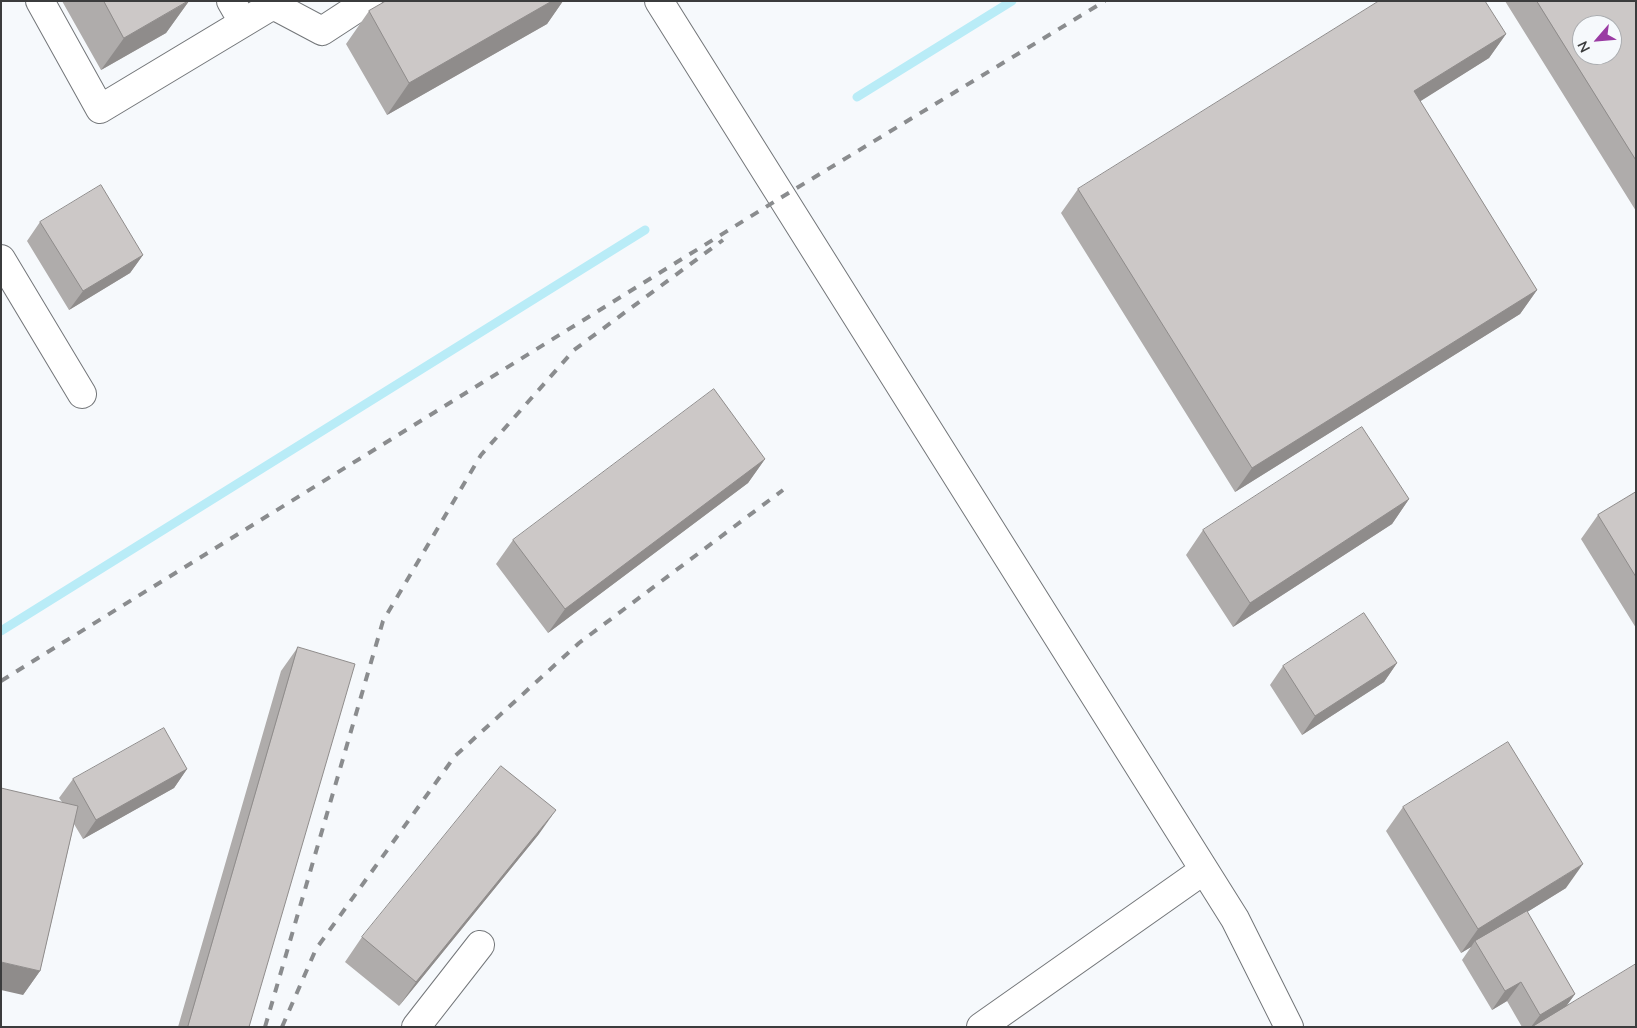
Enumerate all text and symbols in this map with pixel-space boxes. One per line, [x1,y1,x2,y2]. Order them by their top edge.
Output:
north arrow [1572,15,1622,65]
text: N [1573,38,1595,56]

